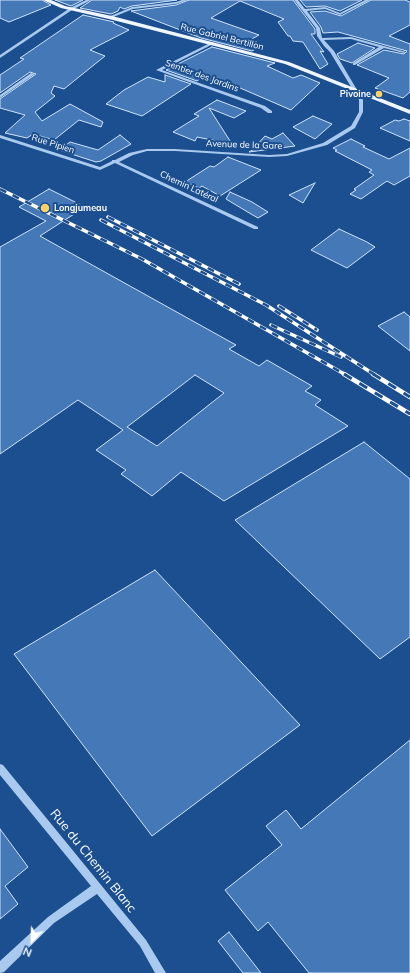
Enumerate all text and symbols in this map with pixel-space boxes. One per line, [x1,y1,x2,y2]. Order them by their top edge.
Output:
street label: Rue Gabriel Bertillon [179,21,265,53]
street label: Sentier des Jardins [164,58,240,94]
place label: Pivoine [340,89,371,99]
marker: Pivoine [374,89,384,99]
street label: Rue Pipien [30,132,76,156]
street label: Avenue de la Gare [206,138,282,152]
street label: Chemin Latéral [158,169,220,205]
marker: Longjumeau [39,202,51,214]
place label: Longjumeau [54,203,107,213]
street label: Rue du Chemin Blanc [46,806,140,916]
north arrow [12,921,52,961]
text: N [21,944,34,960]

